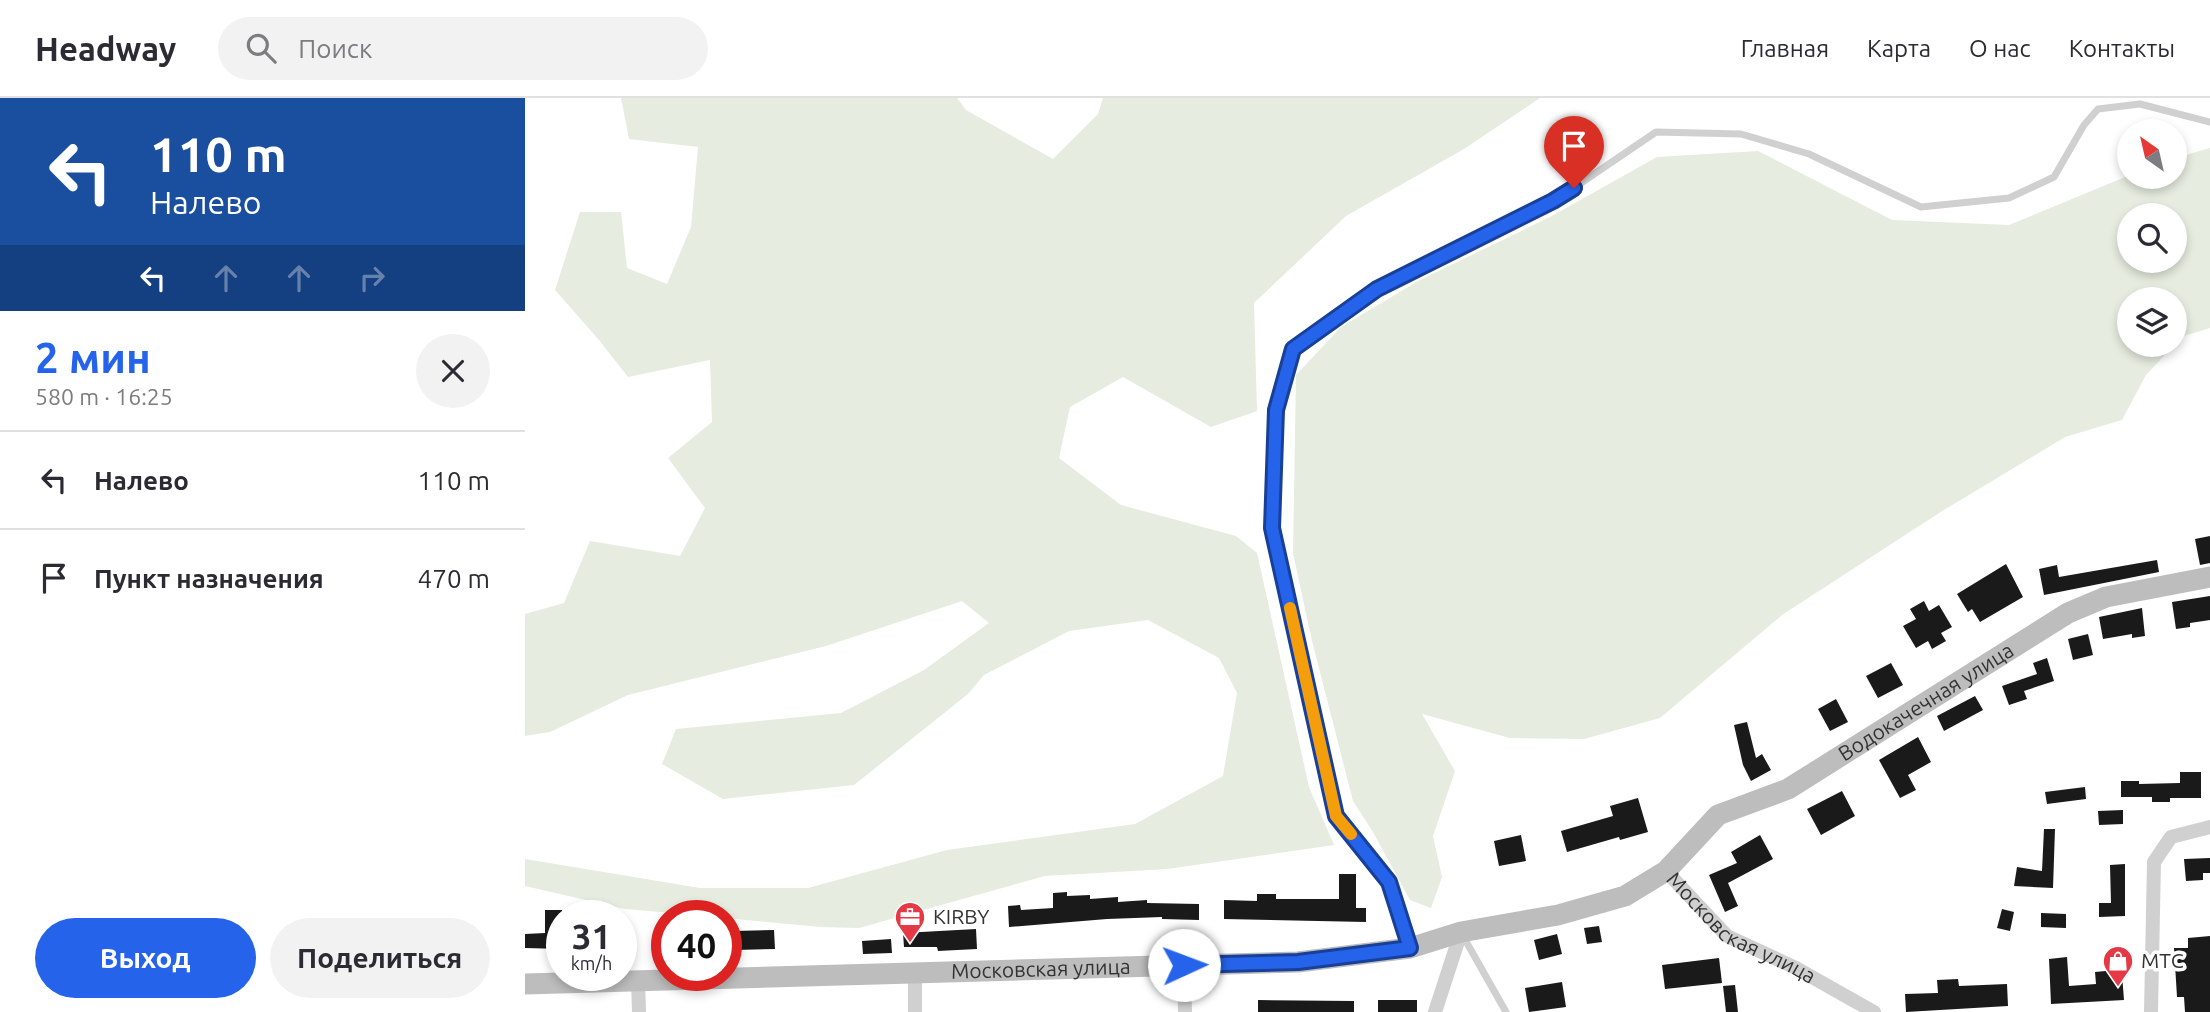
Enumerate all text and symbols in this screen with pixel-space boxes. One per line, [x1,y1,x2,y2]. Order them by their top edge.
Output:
search box [218,17,708,80]
icon: search [242,29,280,67]
text: Headway [35,30,176,67]
text: Поиск [298,34,372,63]
text: Главная [1741,35,1829,62]
text: Карта [1867,35,1931,62]
text: О нас [1969,35,2031,62]
text: Контакты [2069,35,2175,62]
pin [1544,116,1604,188]
north arrow [2117,119,2187,189]
map controls [2117,119,2187,357]
icon: left [35,126,126,217]
text: 110 m [150,126,287,181]
icon: arrive [1555,127,1593,165]
text: Налево [150,184,262,220]
button: search [2117,203,2187,273]
icon: left [134,259,172,297]
icon: ahead [207,259,245,297]
icon: ahead [280,259,318,297]
icon: right [353,259,391,297]
button: layers [2117,287,2187,357]
text: 2 мин [35,334,151,381]
button: close [416,334,490,408]
text: 580 m · 16:25 [35,384,173,409]
icon: left [35,461,73,499]
text: Налево [94,466,189,495]
text: 110 m [418,466,490,495]
icon: arrive [35,559,73,597]
text: Пункт назначения [94,564,324,593]
text: 470 m [418,564,490,593]
street label: Водокачечная улица [1834,637,2018,765]
street label: Московская улица [1662,867,1820,988]
speed limit sign: 40 [651,900,742,991]
office icon: KIRBY [893,900,927,944]
place label: KIRBY [933,904,989,928]
text: 31 [572,916,611,956]
button: Выход [35,918,256,998]
button: Поделиться [270,918,490,998]
position arrow [1147,928,1221,1002]
shop icon: МТС [2101,944,2135,988]
place label: МТС [2141,948,2184,972]
text: km/h [571,953,612,973]
street label: Московская улица [951,954,1131,983]

